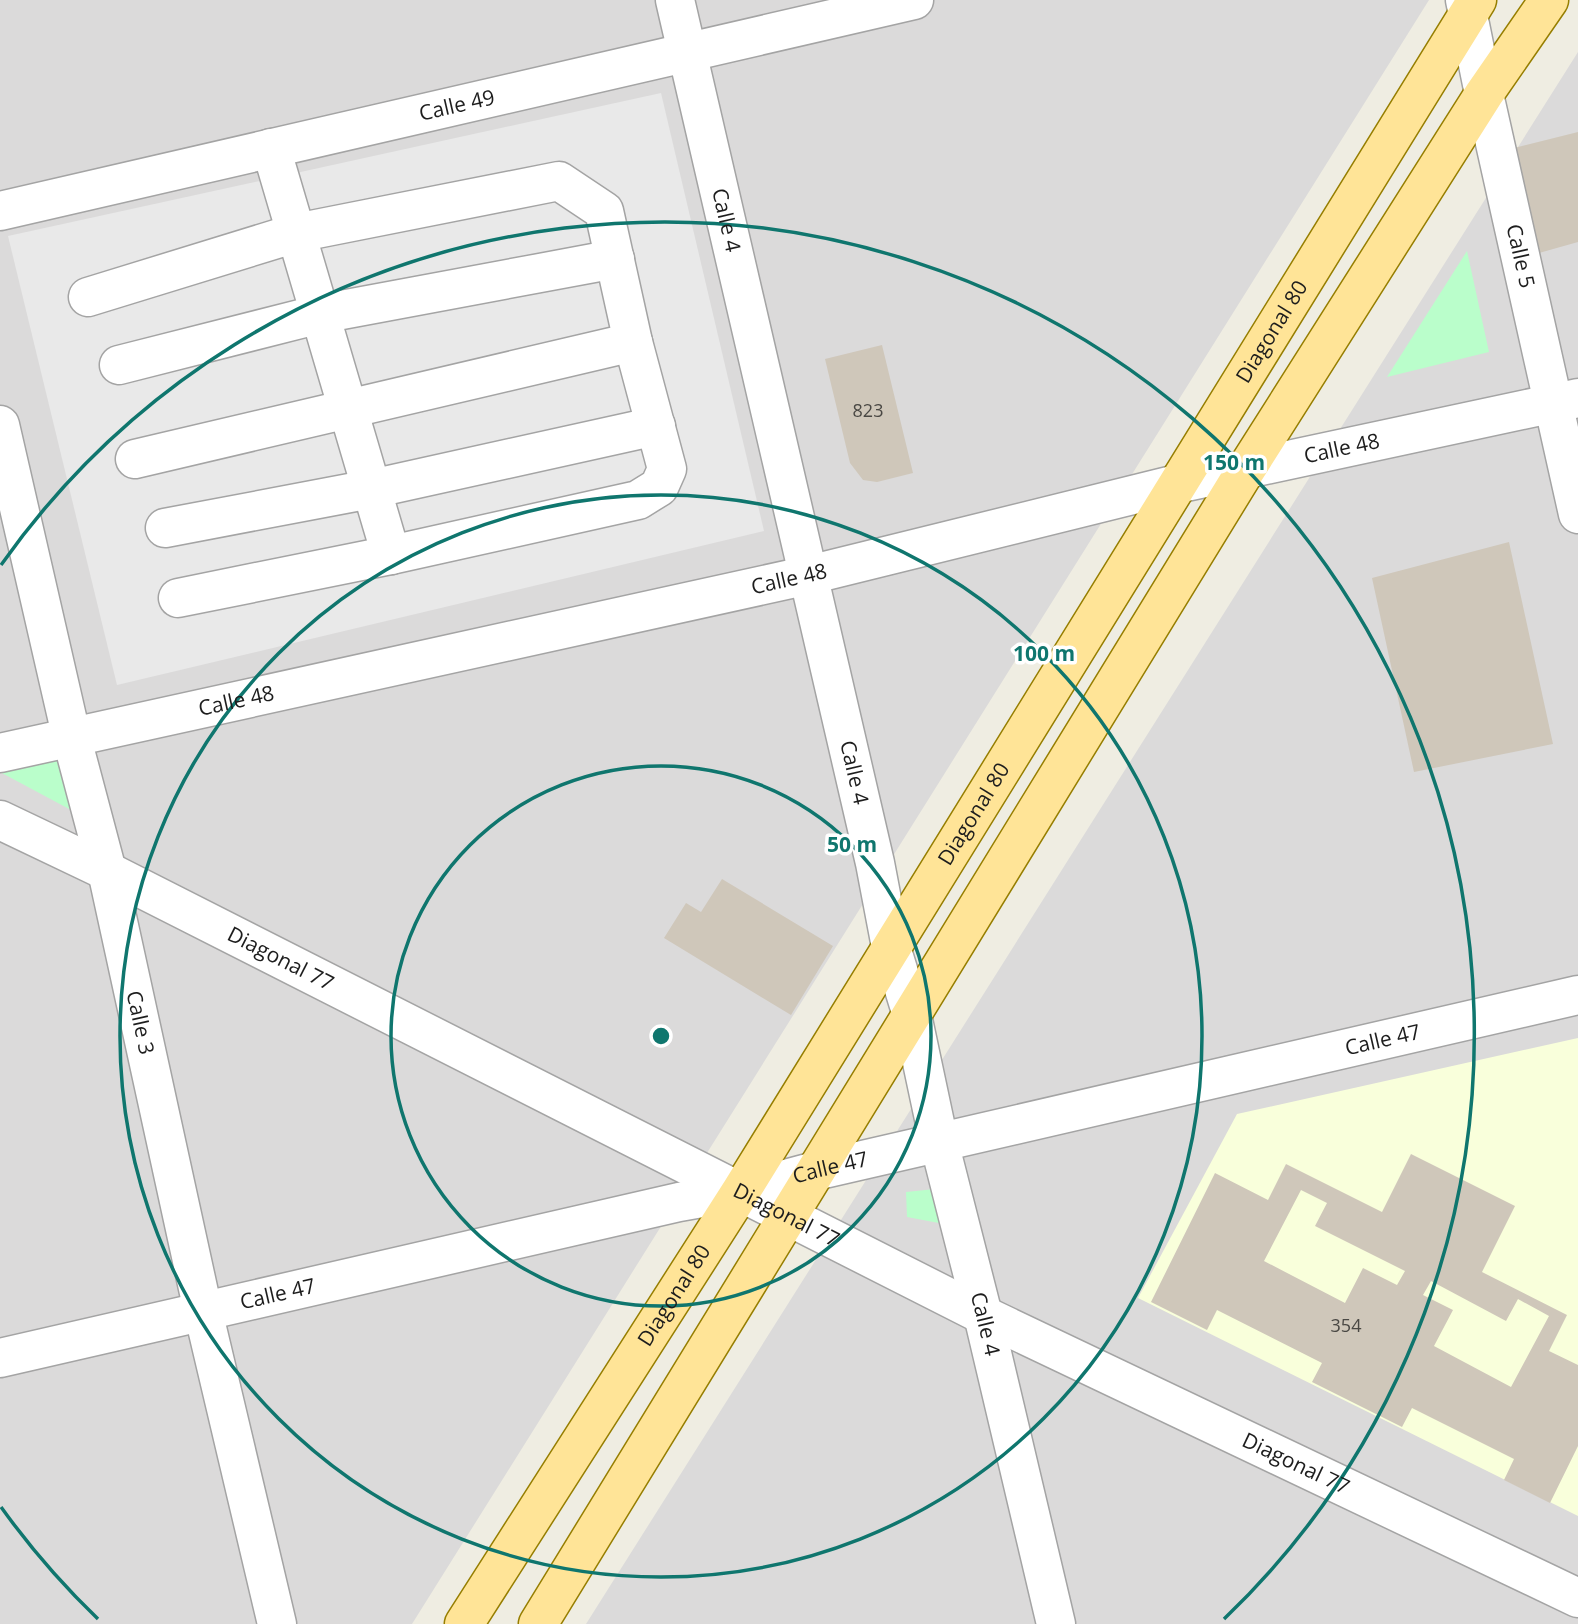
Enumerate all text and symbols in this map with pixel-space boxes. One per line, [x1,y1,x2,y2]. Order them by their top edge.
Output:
street label: Calle 49 [416,82,497,127]
street label: Calle 4 [706,185,748,255]
street label: Calle 5 [1501,221,1542,291]
street label: Diagonal 80 [1229,275,1313,388]
house number: 823 [853,398,883,422]
street label: Calle 48 [1301,426,1382,469]
text: 150 m [1203,448,1265,476]
street label: Calle 48 [748,556,830,600]
text: 100 m [1013,639,1075,667]
street label: Calle 48 [196,678,277,722]
street label: Calle 4 [834,738,876,807]
street label: Diagonal 80 [931,757,1015,870]
text: 50 m [827,830,877,858]
street label: Diagonal 77 [223,919,339,997]
street label: Calle 3 [120,988,162,1057]
street label: Calle 47 [1342,1017,1423,1061]
centre of rings [649,1024,673,1048]
street label: Calle 47 [789,1144,871,1189]
street label: Diagonal 77 [729,1176,845,1253]
street label: Diagonal 80 [630,1239,716,1351]
street label: Calle 47 [237,1271,318,1315]
street label: Calle 4 [965,1289,1007,1358]
house number: 354 [1331,1313,1361,1337]
street label: Diagonal 77 [1238,1425,1354,1500]

